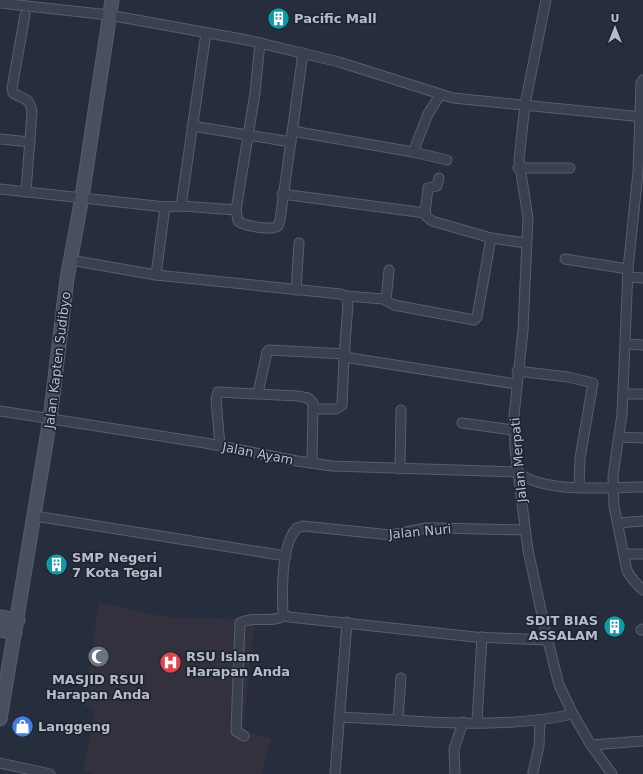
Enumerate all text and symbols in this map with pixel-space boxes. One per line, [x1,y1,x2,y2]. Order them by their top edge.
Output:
building icon: Pacific Mall [265,5,291,31]
north arrow [595,8,635,48]
place label: Pacific Mall [294,11,377,26]
text: U [611,12,619,25]
street label: Jalan Kapten Sudibyo [42,291,73,430]
street label: Jalan Merpati [507,417,530,504]
street label: Jalan Ayam [220,439,295,468]
street label: Jalan Nuri [387,521,452,542]
place label: SMP Negeri 7 Kota Tegal [72,550,162,580]
building icon: SMP Negeri 7 Kota Tegal [44,551,70,577]
place label: SDIT BIAS ASSALAM [525,613,598,643]
building icon: SDIT BIAS ASSALAM [601,614,627,640]
mosque icon: MASJID RSUI Harapan Anda [85,644,111,670]
place label: RSU Islam Harapan Anda [186,649,290,679]
hospital icon: RSU Islam Harapan Anda [157,650,183,676]
place label: MASJID RSUI Harapan Anda [46,672,150,702]
shop icon: Langgeng [10,713,36,739]
place label: Langgeng [38,719,110,734]

